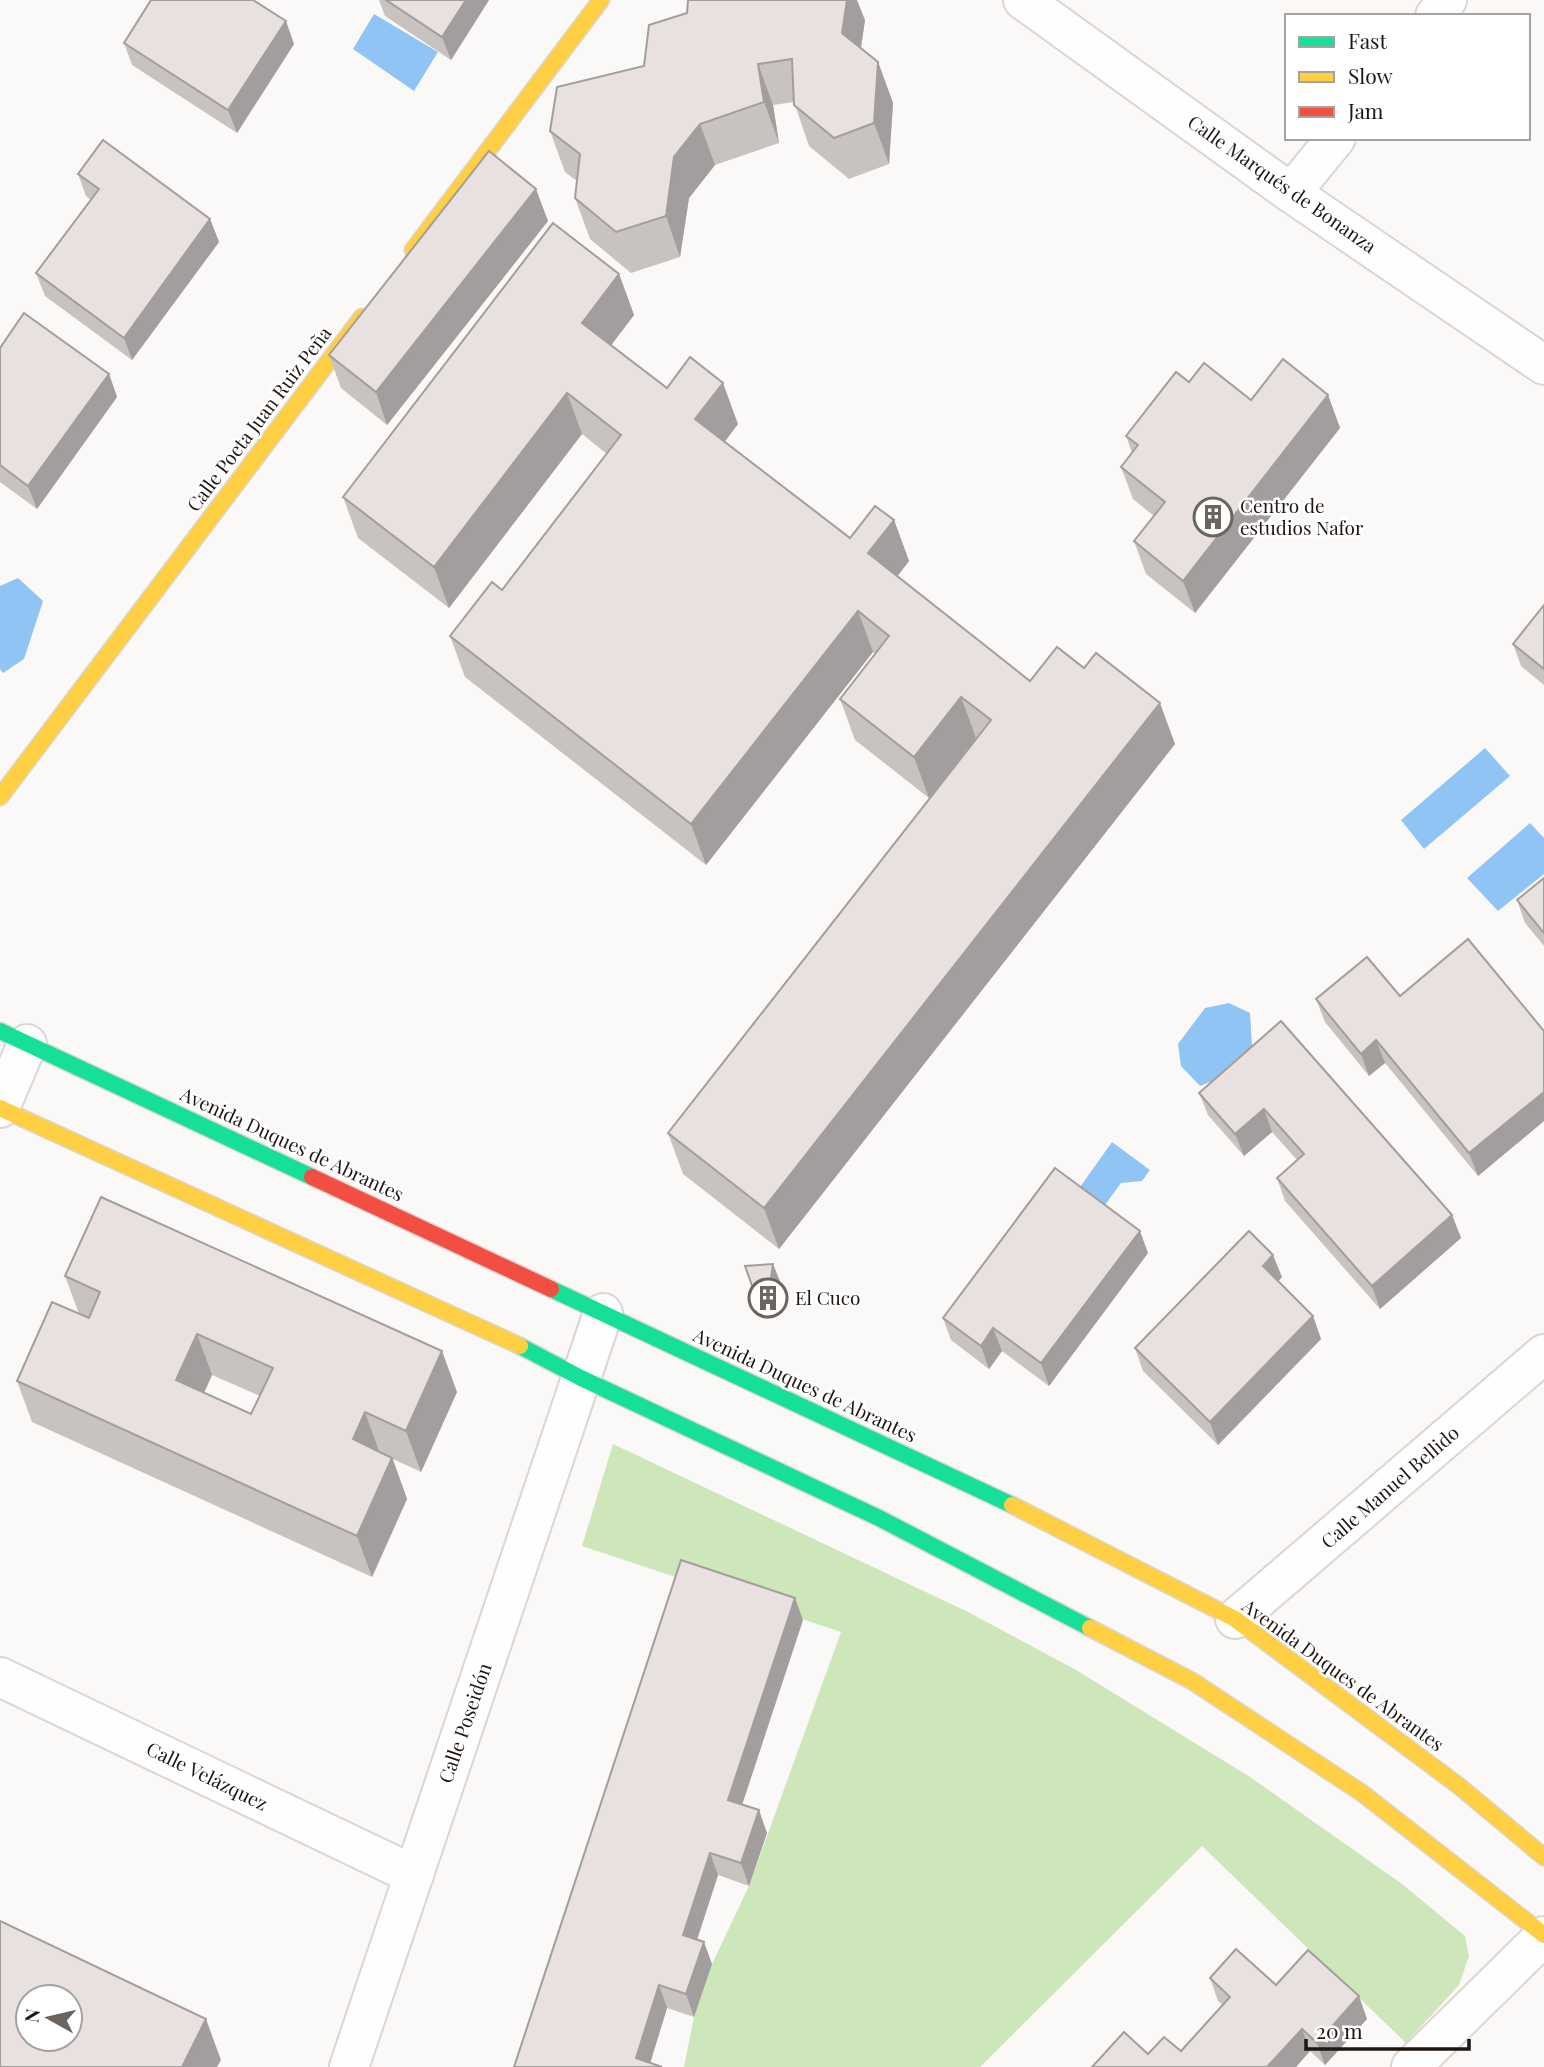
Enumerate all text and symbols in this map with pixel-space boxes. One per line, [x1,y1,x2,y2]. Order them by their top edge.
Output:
legend [1285,14,1530,140]
text: Fast [1348,26,1387,54]
text: Slow [1348,61,1393,89]
text: Jam [1347,96,1384,124]
street label: Calle Marqués de Bonanza [1183,108,1382,258]
street label: Calle Poeta Juan Ruiz Peña [180,320,337,516]
place label: Centro de estudios Nafor [1240,492,1364,540]
building icon: Centro de estudios Nafor [1192,496,1234,538]
street label: Avenida Duques de Abrantes [176,1079,408,1206]
building icon: El Cuco [747,1277,789,1319]
place label: El Cuco [795,1284,861,1310]
street label: Avenida Duques de Abrantes [689,1320,921,1447]
street label: Calle Manuel Bellido [1315,1419,1464,1553]
street label: Avenida Duques de Abrantes [1237,1592,1450,1756]
street label: Calle Poseidón [431,1659,497,1786]
street label: Calle Velázquez [143,1735,272,1816]
north arrow [14,1983,84,2053]
text: N [17,2007,45,2024]
scale bar [1306,2008,1469,2052]
text: 20 m [1316,2016,1363,2044]

